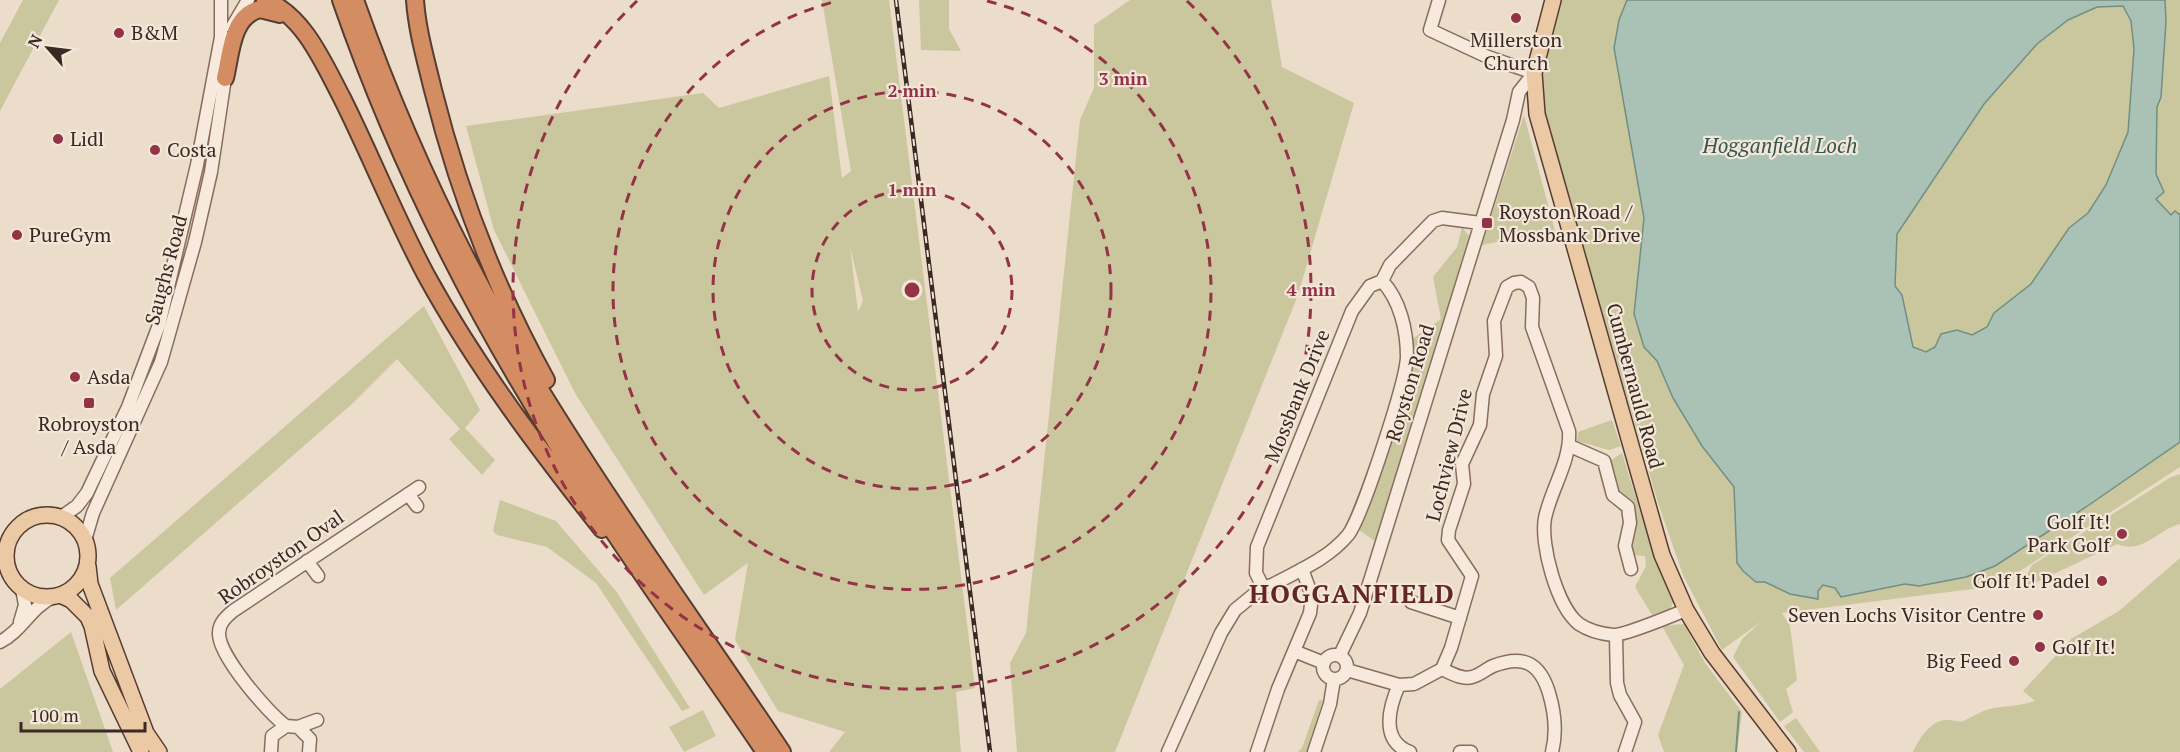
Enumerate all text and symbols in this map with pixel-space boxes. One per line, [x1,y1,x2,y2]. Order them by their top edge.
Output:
marker: Millerston Church [1509,11,1523,25]
north arrow [18,18,78,78]
place label: B&M [131,19,178,46]
marker: B&M [112,26,126,40]
place label: Millerston Church [1470,26,1562,76]
text: N [22,30,47,51]
text: 3 min [1098,66,1148,90]
text: 2 min [887,78,937,102]
place label: Lidl [70,125,104,152]
water label: Hogganfield Loch [1702,131,1857,159]
marker: Lidl [51,132,65,146]
place label: Costa [167,136,217,163]
marker: Costa [148,143,162,157]
text: 1 min [887,177,937,201]
place label: Royston Road / Mossbank Drive [1499,198,1640,248]
street label: Saughs Road [138,212,193,328]
marker: Royston Road / Mossbank Drive [1480,216,1494,230]
place label: PureGym [29,221,111,248]
marker: PureGym [10,228,24,242]
text: 4 min [1286,277,1336,301]
centre of rings [902,280,922,300]
street label: Cumbernauld Road [1600,300,1671,472]
street label: Royston Road [1379,321,1440,445]
street label: Mossbank Drive [1258,325,1336,466]
place label: Asda [87,363,131,390]
marker: Asda [68,370,82,384]
street label: Lochview Drive [1419,385,1478,524]
marker: Robroyston / Asda [82,396,96,410]
place label: Robroyston / Asda [38,410,140,460]
street label: Robroyston Oval [212,503,349,610]
place label: Golf It! Park Golf [2027,508,2111,558]
marker: Golf It! Park Golf [2115,527,2129,541]
place label: Golf It! Padel [1972,567,2090,594]
marker: Golf It! Padel [2095,574,2109,588]
district label: HOGGANFIELD [1249,576,1455,610]
place label: Seven Lochs Visitor Centre [1788,601,2026,628]
marker: Seven Lochs Visitor Centre [2031,608,2045,622]
place label: Golf It! [2052,633,2116,660]
marker: Golf It! [2033,640,2047,654]
place label: Big Feed [1926,647,2002,674]
marker: Big Feed [2007,654,2021,668]
scale bar [21,695,146,733]
text: 100 m [30,703,79,727]

